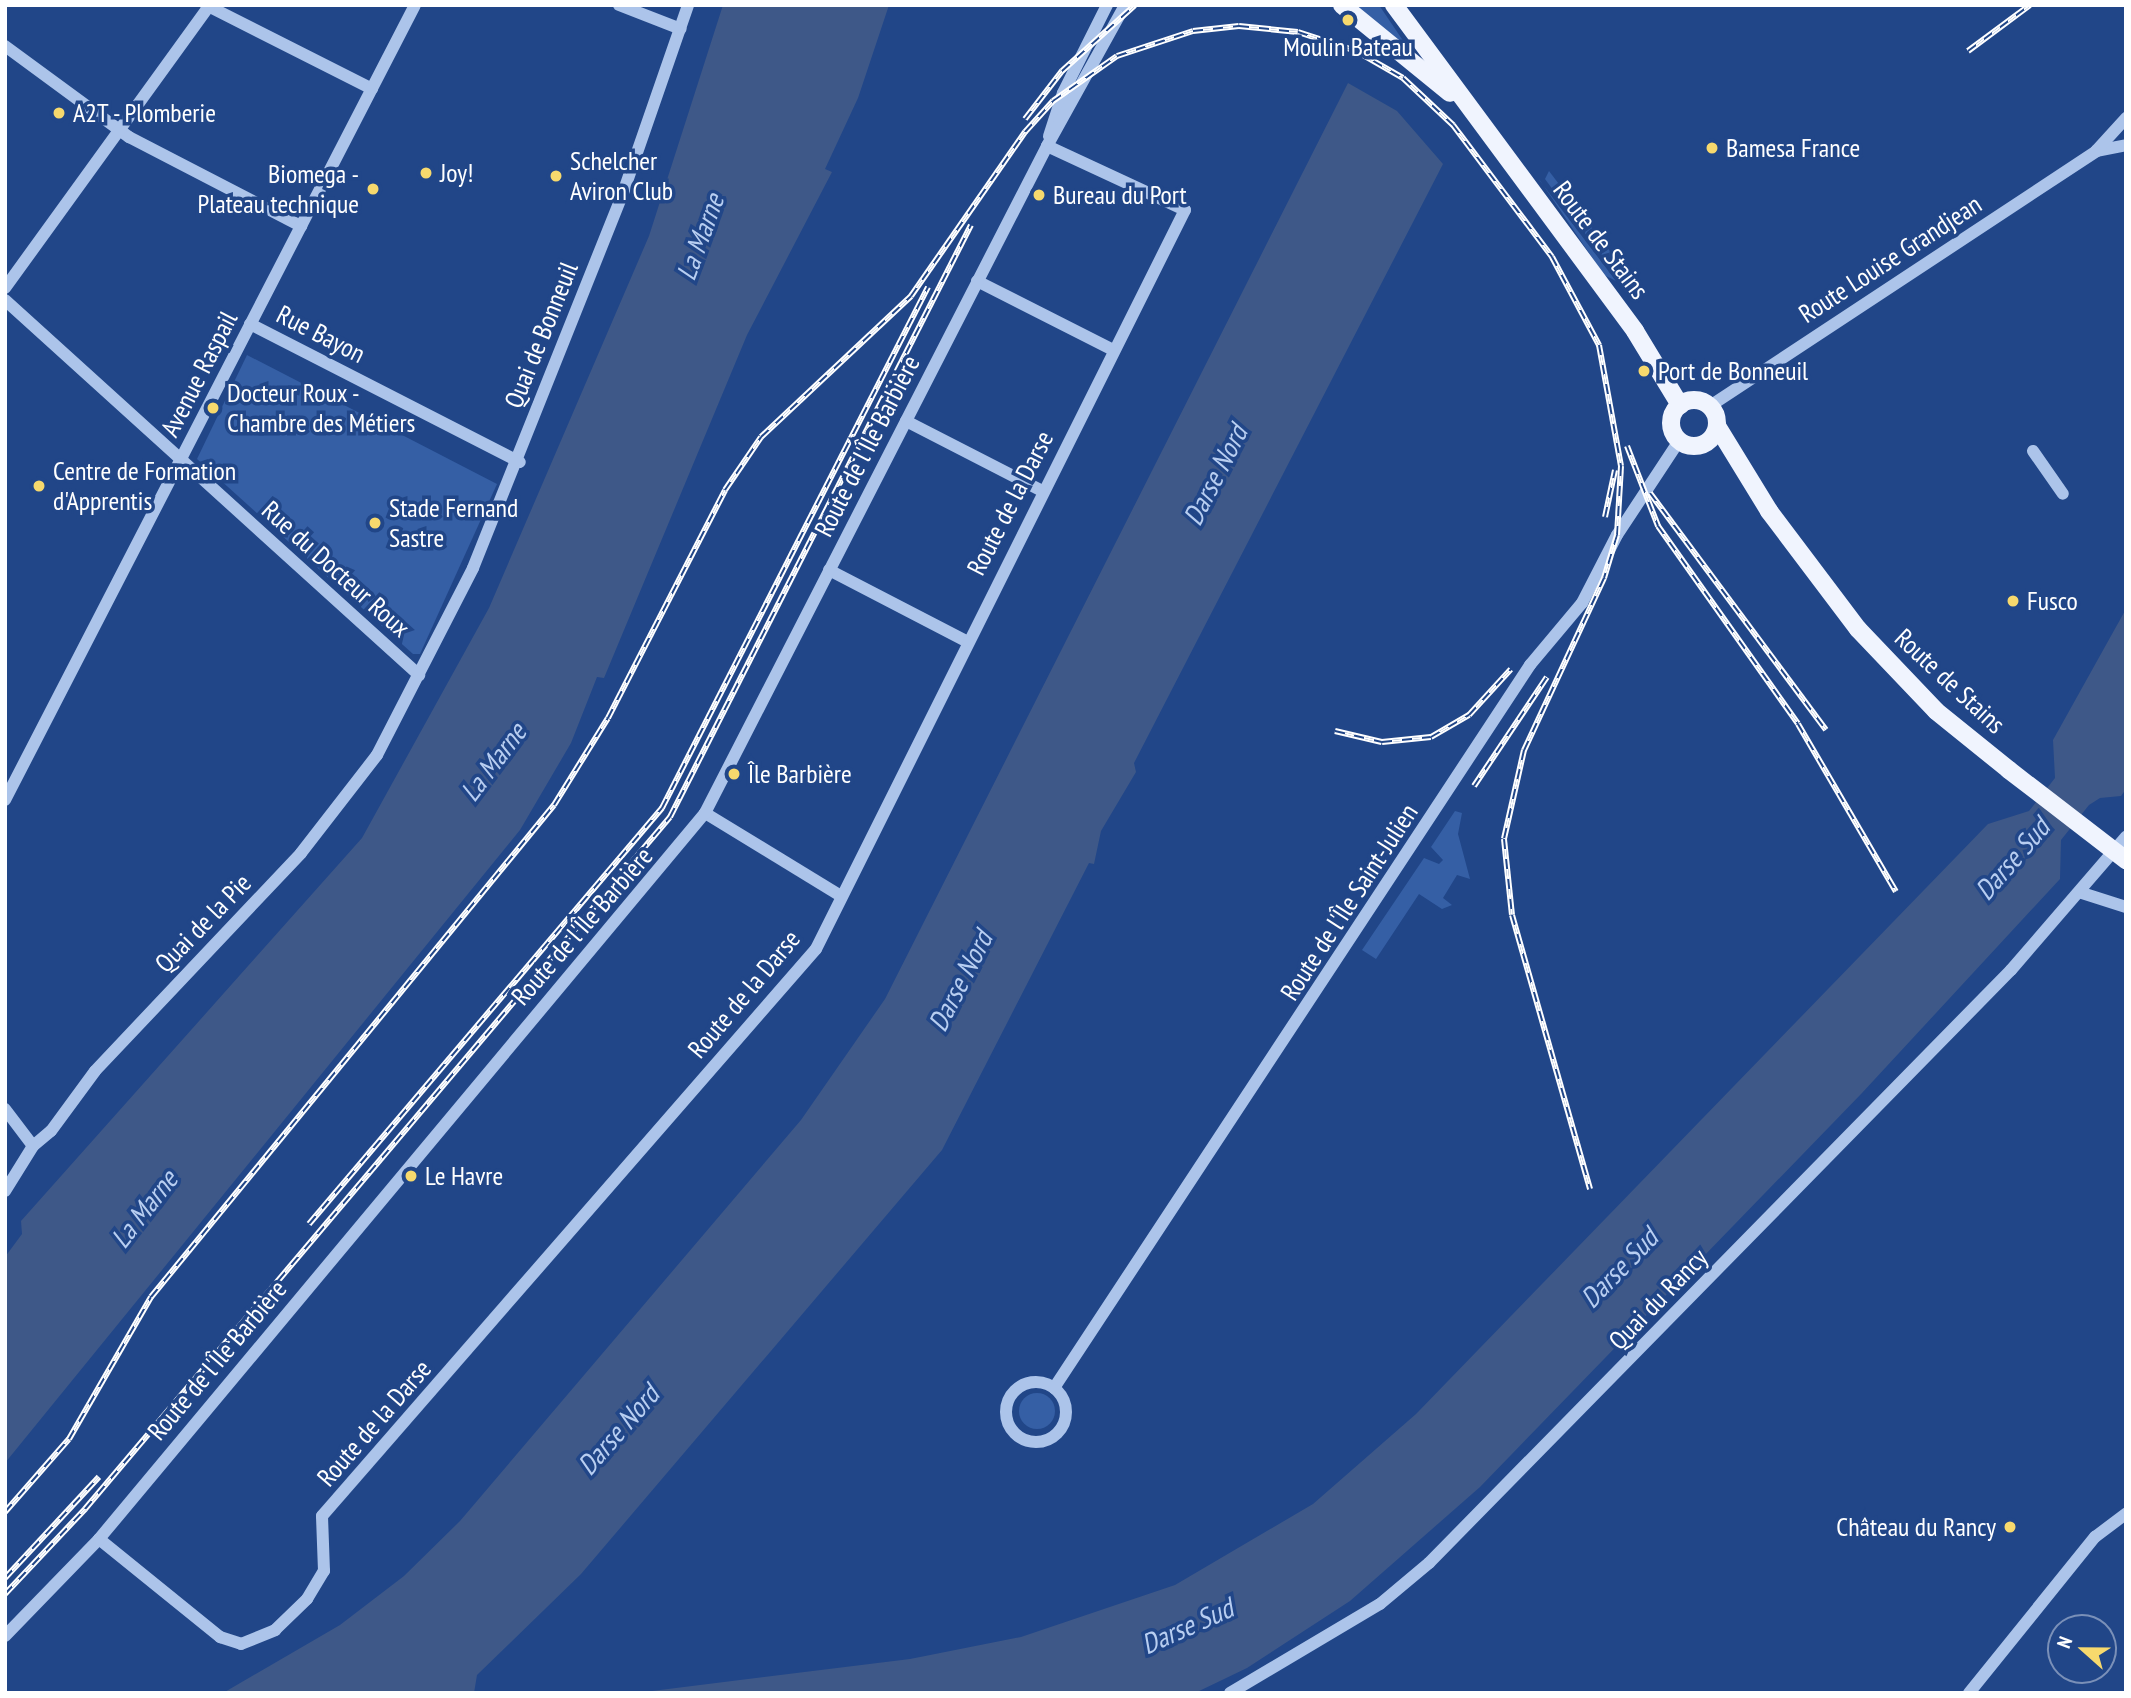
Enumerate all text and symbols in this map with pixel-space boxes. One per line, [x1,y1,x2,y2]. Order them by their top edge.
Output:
marker: Moulin Bateau [1340,12,1356,28]
place label: Moulin Bateau [1283,31,1413,63]
place label: A2T - Plomberie [73,97,219,129]
marker: A2T - Plomberie [51,105,67,121]
place label: Bamesa France [1726,132,1860,164]
marker: Bamesa France [1704,140,1720,156]
place label: Schelcher Aviron Club [570,145,673,206]
place label: Joy! [440,157,473,189]
place label: Biomega - Plateau technique [197,158,359,220]
marker: Joy! [418,165,434,181]
marker: Schelcher Aviron Club [548,168,564,184]
street label: Route de Stains [1547,175,1655,305]
place label: Bureau du Port [1053,179,1187,211]
marker: Biomega - Plateau technique [365,181,381,197]
marker: Bureau du Port [1031,187,1047,203]
street label: Route Louise Grandjean [1793,188,1987,330]
water label: La Marne [669,189,731,285]
street label: Quai de Bonneuil [498,257,584,413]
street label: Rue Bayon [272,299,370,369]
street label: Avenue Raspail [154,306,244,442]
street label: Route de l'Île Barbière [808,350,926,542]
place label: Port de Bonneuil [1658,355,1808,387]
marker: Port de Bonneuil [1636,363,1652,379]
place label: Docteur Roux - Chambre des Métiers [227,377,415,438]
marker: Docteur Roux - Chambre des Métiers [205,400,221,416]
water label: Darse Nord [1176,419,1254,531]
street label: Route de la Darse [960,426,1060,580]
place label: Centre de Formation d'Apprentis [53,455,236,516]
marker: Centre de Formation d'Apprentis [31,478,47,494]
place label: Stade Fernand Sastre [389,492,518,554]
street label: Rue du Docteur Roux [256,494,416,644]
marker: Stade Fernand Sastre [367,515,383,531]
place label: Fusco [2027,585,2078,617]
marker: Fusco [2005,593,2021,609]
street label: Route de Stains [1888,622,2012,740]
water label: La Marne [453,716,533,808]
place label: Île Barbière [748,758,852,790]
marker: Île Barbière [726,766,742,782]
street label: Route de l'Île Saint-Julien [1274,798,1424,1006]
water label: Darse Sud [1968,811,2056,907]
street label: Route de l'Île Barbière [505,841,659,1011]
street label: Quai de la Pie [148,867,258,979]
street label: Route de la Darse [681,924,807,1064]
water label: Darse Nord [921,925,999,1037]
place label: Le Havre [425,1160,503,1192]
water label: La Marne [103,1164,185,1254]
marker: Le Havre [403,1168,419,1184]
water label: Darse Sud [1573,1222,1665,1314]
street label: Quai du Rancy [1602,1242,1714,1356]
street label: Route de l'Île Barbière [141,1274,293,1446]
street label: Route de la Darse [311,1353,437,1493]
water label: Darse Nord [570,1378,666,1482]
place label: Château du Rancy [1836,1511,1996,1543]
marker: Château du Rancy [2002,1519,2018,1535]
water label: Darse Sud [1136,1591,1238,1661]
north arrow [2047,1614,2117,1684]
text: N [2051,1633,2077,1651]

